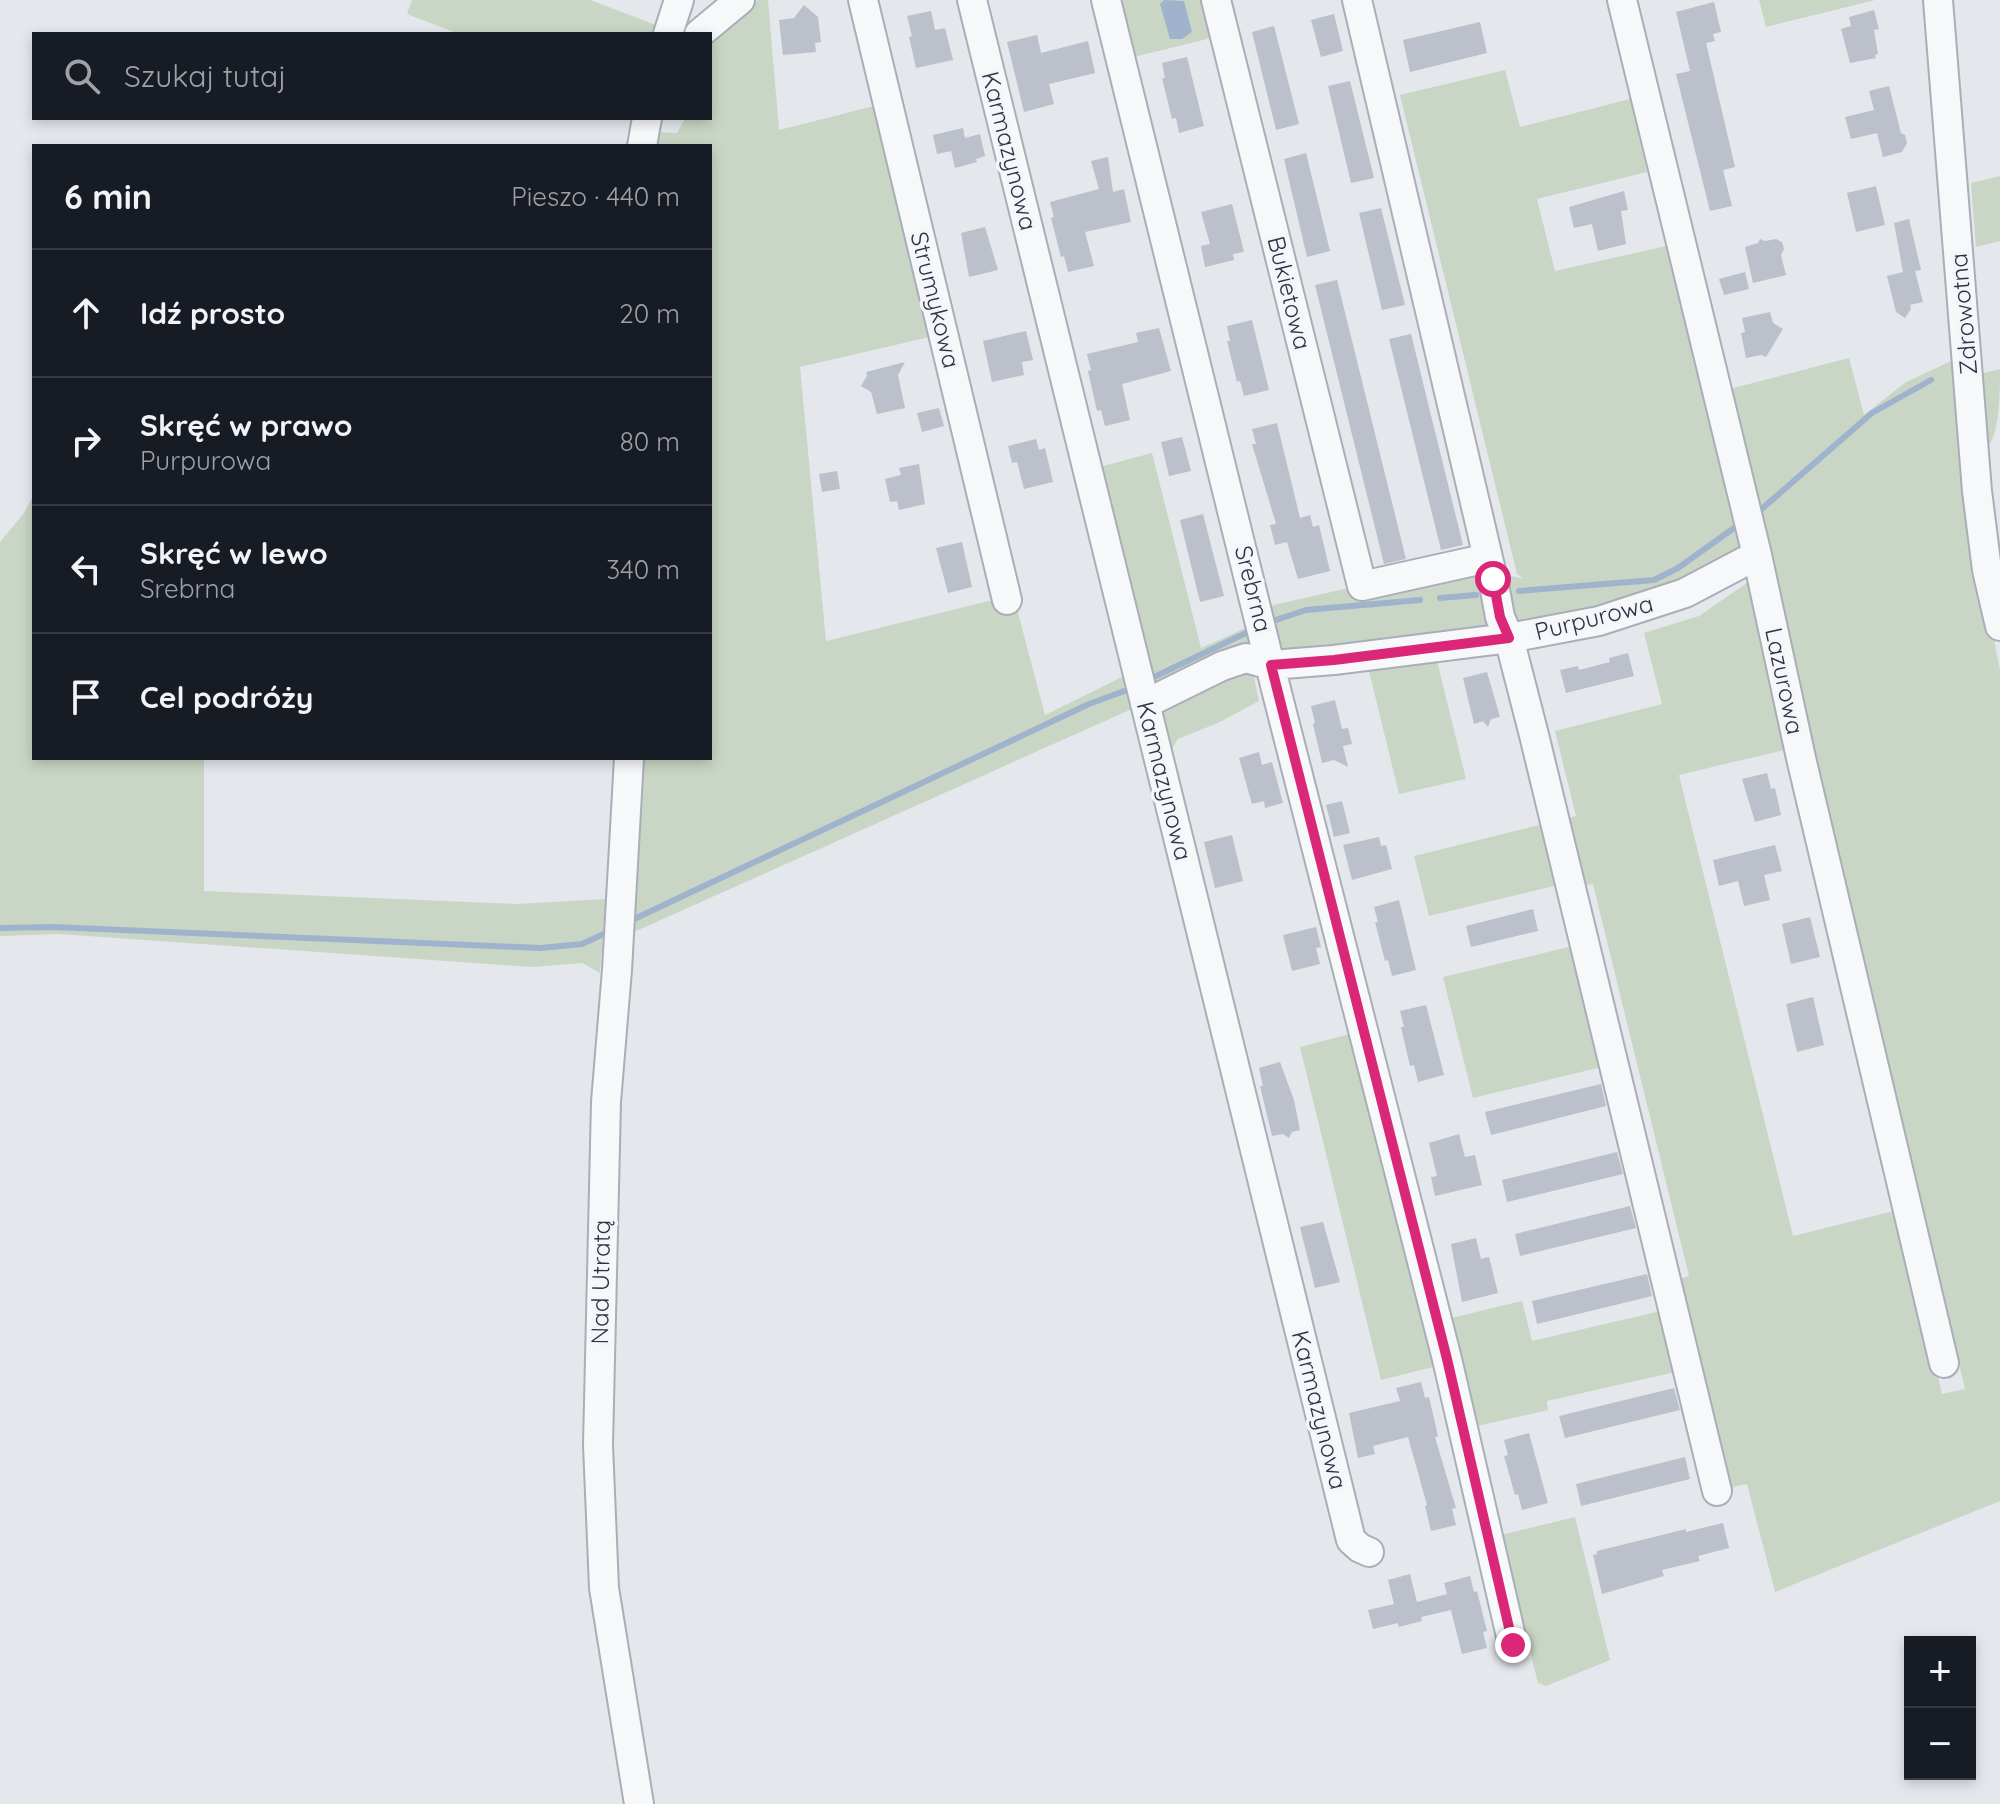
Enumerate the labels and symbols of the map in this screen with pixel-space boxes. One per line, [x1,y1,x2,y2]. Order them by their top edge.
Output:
street label: Karmazynowa [976,68,1044,233]
street label: Strumykowa [905,228,967,371]
street label: Bukietowa [1261,233,1319,353]
street label: Zdrowotna [1943,252,1983,376]
street label: Srebrna [1229,542,1279,635]
route start [1475,561,1511,597]
street label: Purpurowa [1531,588,1656,646]
street label: Lazurowa [1759,625,1811,737]
street label: Karmazynowa [1131,698,1199,863]
street label: Nad Utratą [584,1219,616,1344]
street label: Karmazynowa [1286,1327,1354,1492]
route end [1495,1627,1531,1663]

